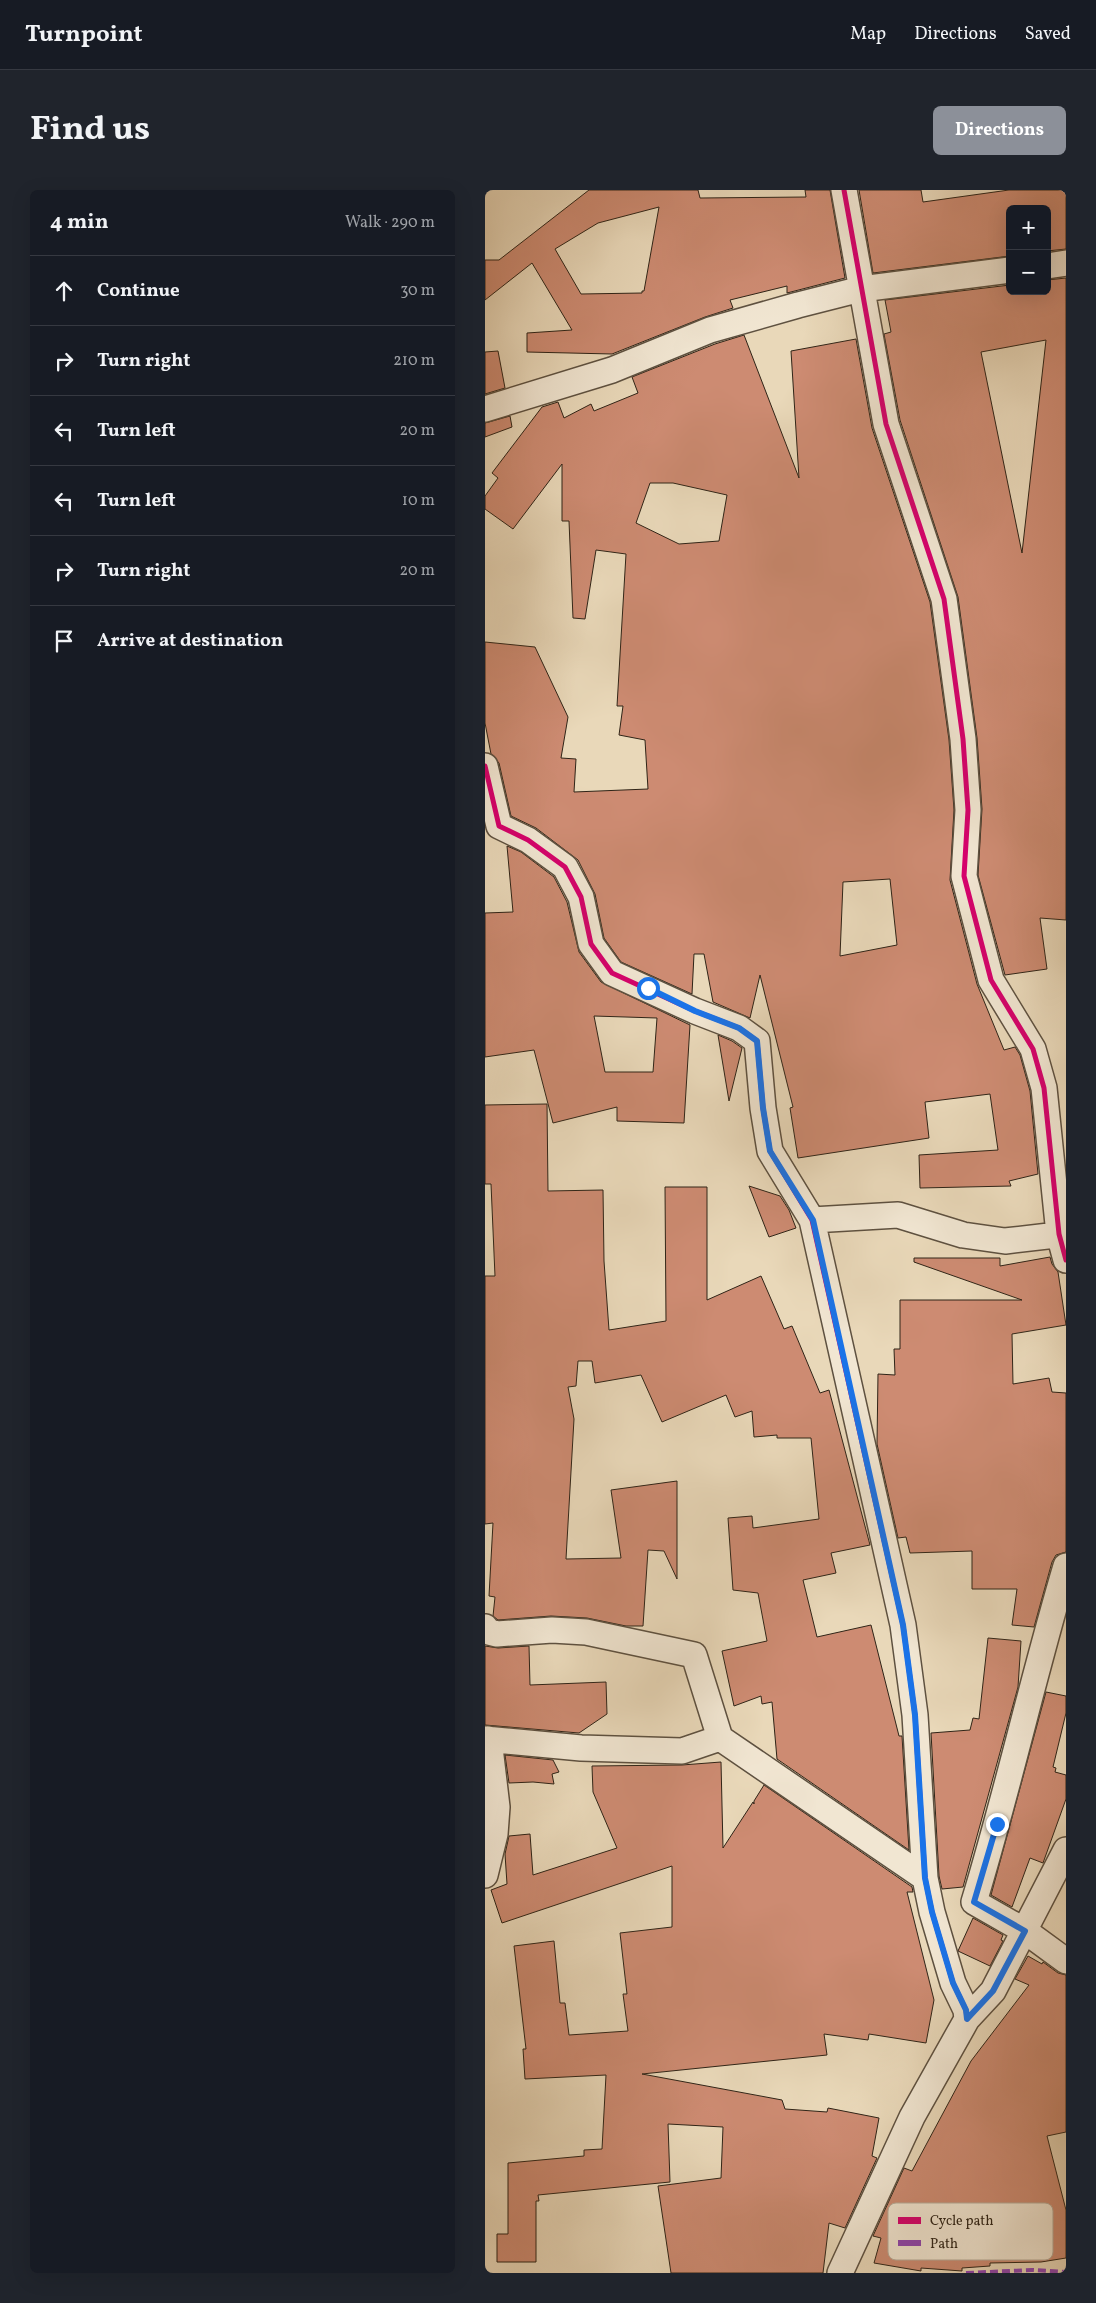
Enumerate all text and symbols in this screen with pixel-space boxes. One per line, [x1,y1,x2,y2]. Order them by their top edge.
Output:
text: Turnpoint [25,18,143,52]
text: Map [850,22,886,47]
text: Directions [914,22,997,47]
text: Saved [1025,22,1071,47]
text: Find us [30,106,150,154]
button: Directions [933,106,1066,155]
map controls [1006,205,1051,295]
button: + [1006,205,1051,250]
text: 4 min [50,208,109,237]
text: Walk · 290 m [345,212,435,234]
button: − [1006,250,1051,295]
icon: ahead [50,277,78,305]
text: Continue [97,278,180,304]
text: 30 m [400,280,435,302]
icon: right [50,347,78,375]
text: Turn right [97,348,190,374]
text: 210 m [393,350,435,372]
icon: left [50,417,78,445]
text: Turn left [97,418,176,444]
text: 20 m [400,420,435,442]
icon: left [50,487,78,515]
text: Turn left [97,488,176,514]
text: 10 m [402,490,435,512]
icon: right [50,557,78,585]
text: Turn right [97,558,190,584]
text: 20 m [400,560,435,582]
icon: arrive [50,627,78,655]
text: Arrive at destination [97,628,283,654]
route start [637,977,660,1000]
route end [986,1813,1009,1836]
legend [888,2203,1053,2260]
text: Cycle path [930,2212,994,2231]
text: Path [930,2235,958,2254]

